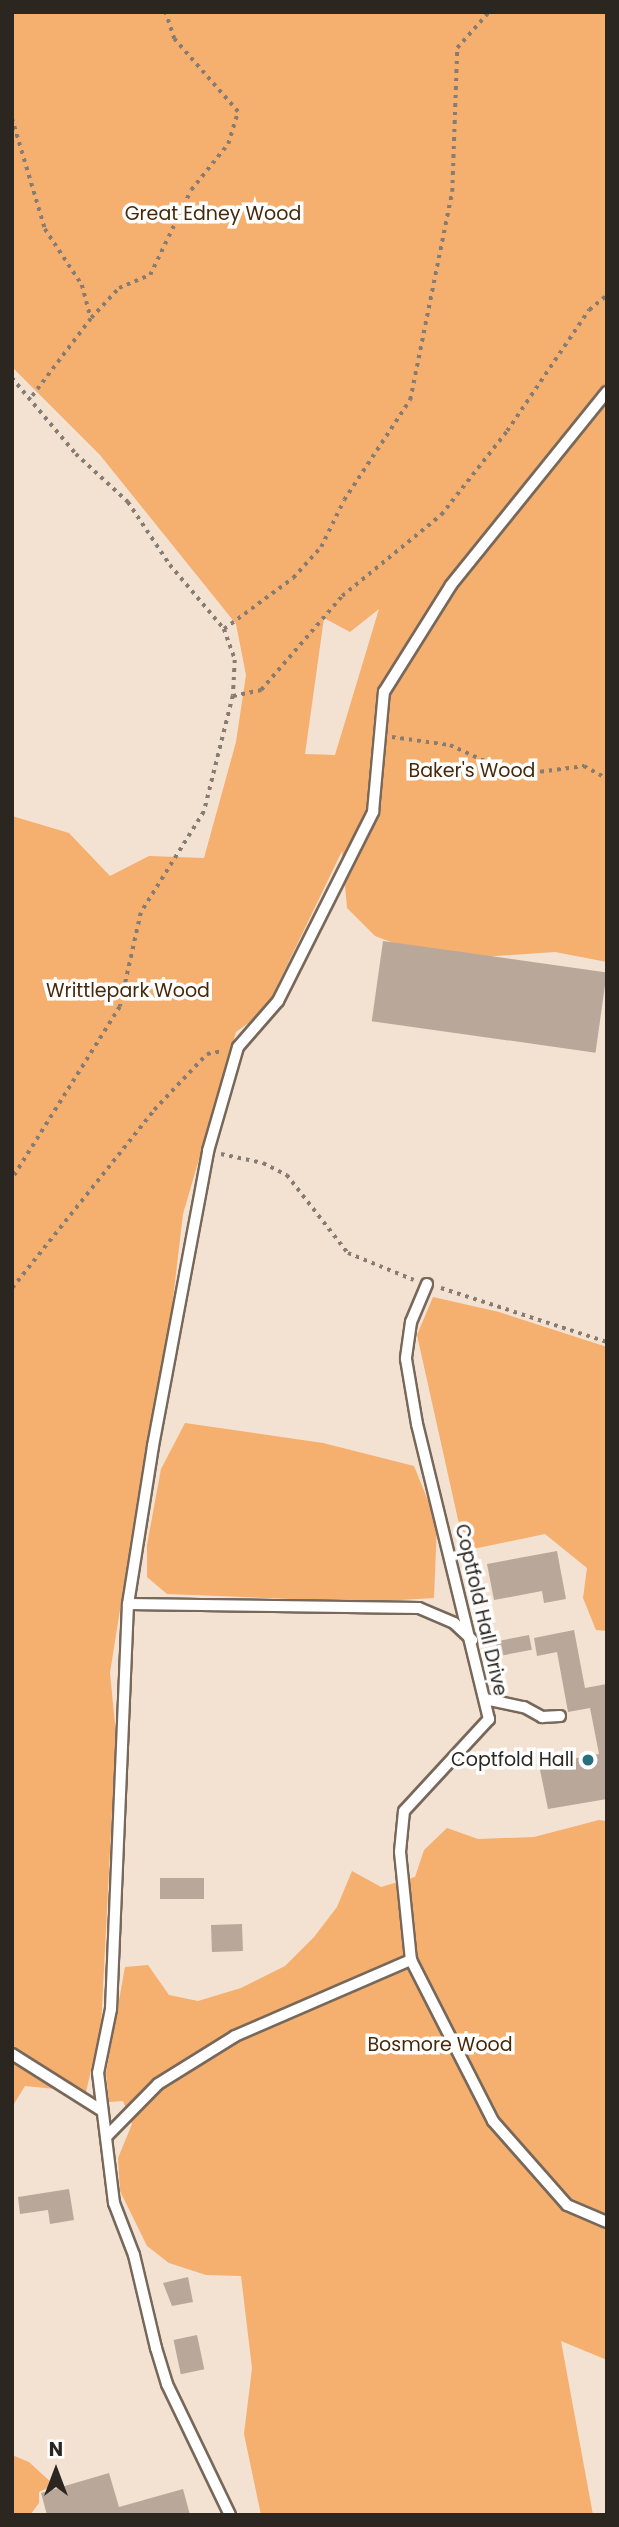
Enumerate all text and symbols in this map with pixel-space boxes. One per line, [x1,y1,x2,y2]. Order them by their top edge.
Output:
park label: Great Edney Wood [125,203,301,225]
park label: Baker's Wood [409,760,535,782]
park label: Writtlepark Wood [46,980,210,1002]
street label: Coptfold Hall Drive [450,1522,512,1698]
place label: Coptfold Hall [451,1749,574,1771]
marker: Coptfold Hall [580,1752,596,1768]
park label: Bosmore Wood [367,2034,513,2056]
north arrow [21,2436,91,2506]
text: N [49,2436,63,2463]

